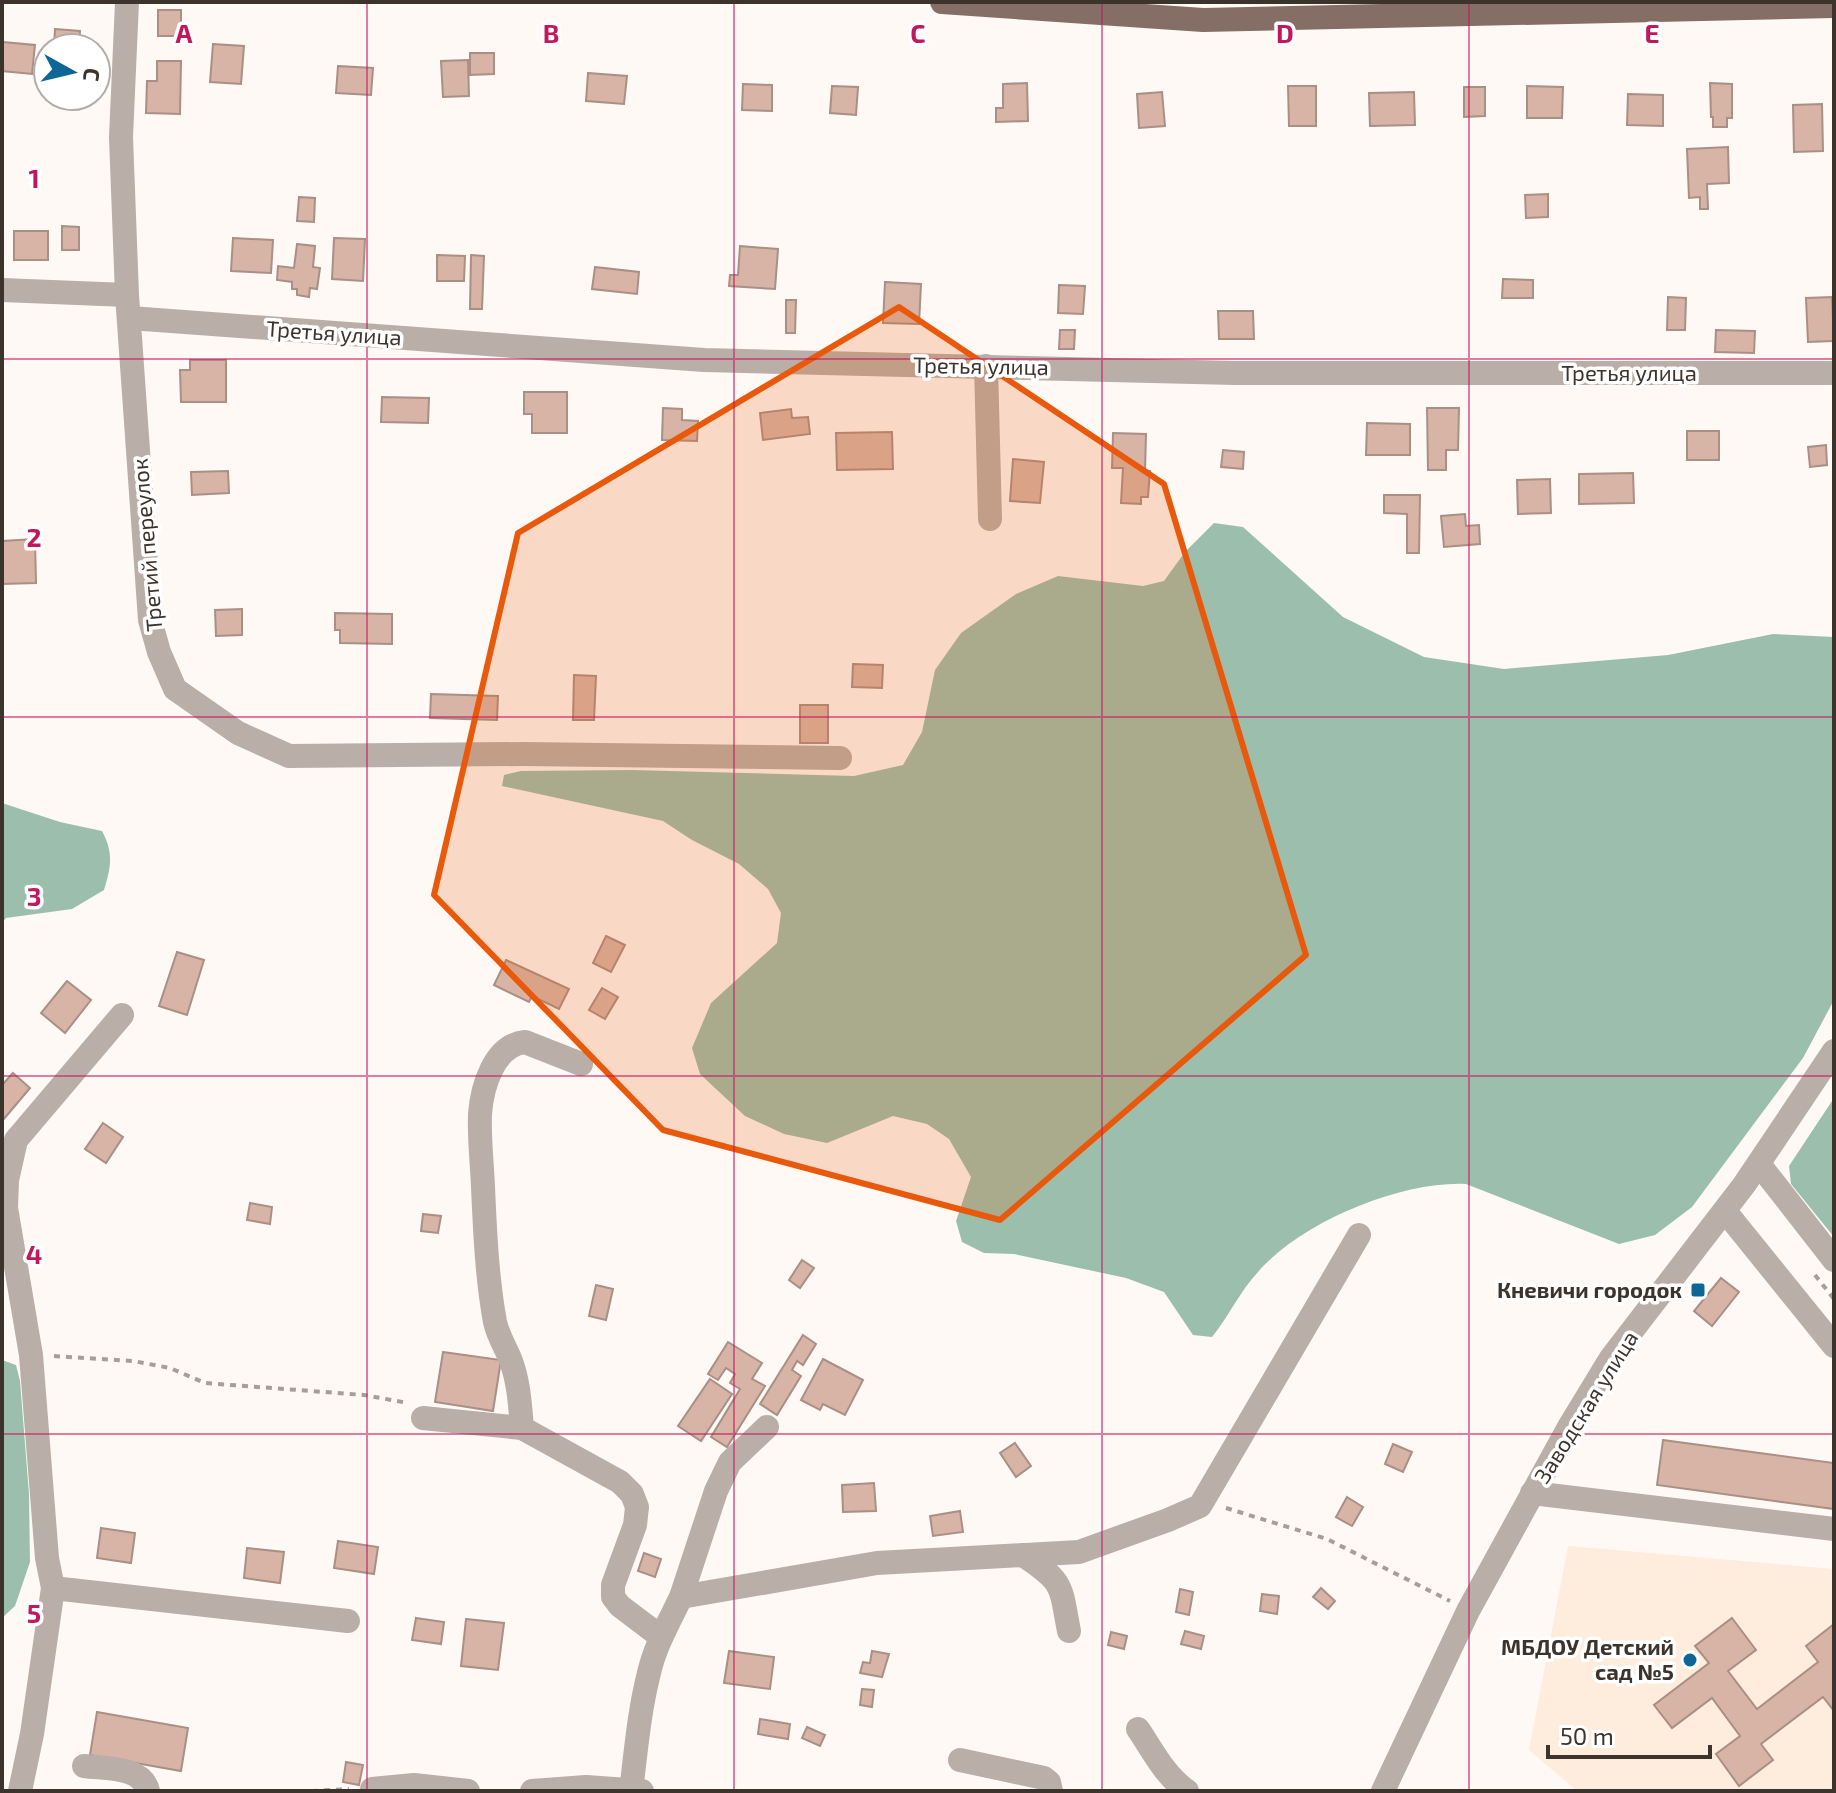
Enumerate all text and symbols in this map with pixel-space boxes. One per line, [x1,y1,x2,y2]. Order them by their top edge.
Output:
text: A [176,17,193,48]
text: B [543,17,559,48]
text: C [910,17,926,48]
text: D [1276,17,1294,48]
text: E [1644,17,1660,48]
north arrow [32,32,112,112]
text: С [79,67,107,83]
text: 1 [28,162,40,193]
street label: Третья улица [265,314,403,351]
street label: Третья улица [913,351,1049,380]
street label: Третья улица [1561,359,1697,386]
street label: Третий переулок [125,457,168,633]
text: 2 [26,521,42,552]
text: 3 [27,880,41,911]
text: 4 [26,1238,42,1269]
place label: Кневичи городок [1497,1276,1682,1302]
marker: Кневичи городок [1689,1281,1707,1299]
street label: Заводская улица [1528,1326,1643,1488]
text: 5 [27,1597,41,1628]
place label: МБДОУ Детский сад №5 [1501,1633,1674,1684]
marker: МБДОУ Детский сад №5 [1681,1651,1699,1669]
scale bar [1548,1709,1710,1759]
text: 50 m [1560,1721,1614,1750]

